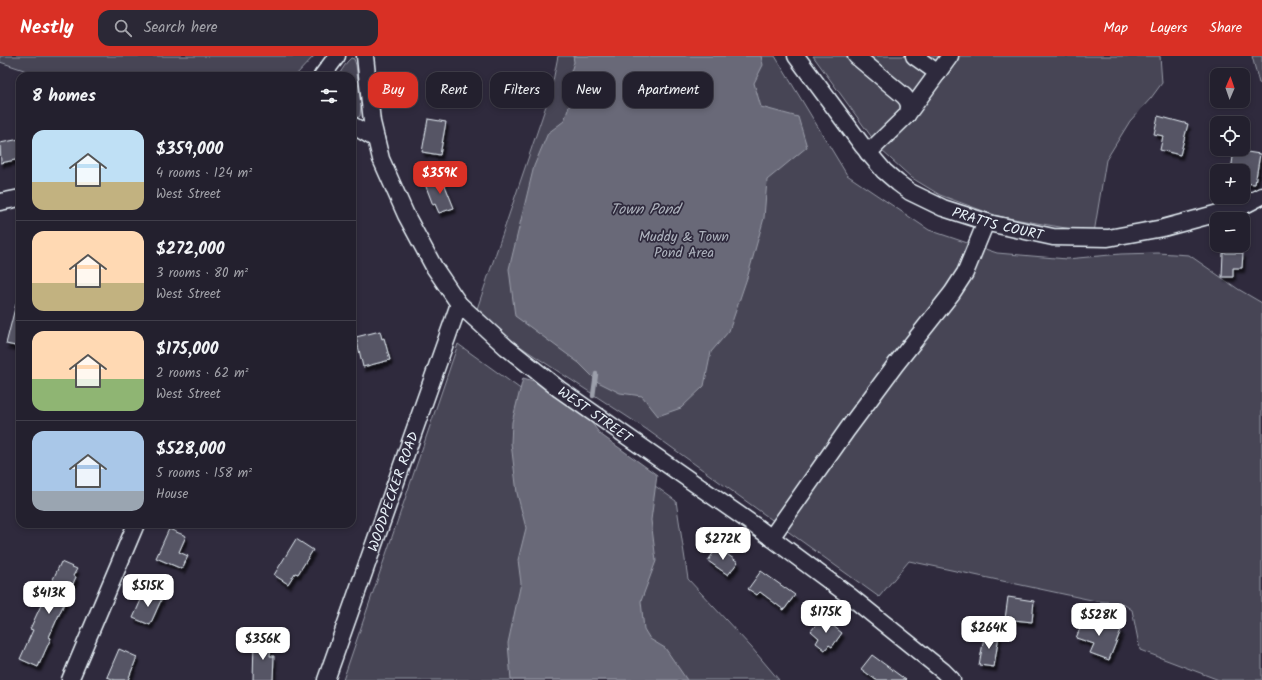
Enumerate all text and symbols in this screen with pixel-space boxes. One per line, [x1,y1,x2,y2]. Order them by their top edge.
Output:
search box [98,10,378,46]
text: Nestly [20,13,74,43]
text: Search here [144,16,218,40]
icon: search [112,17,134,39]
text: Map [1104,17,1128,39]
text: Layers [1150,17,1188,39]
text: Share [1210,17,1242,39]
north arrow [1210,68,1250,108]
map controls [1210,68,1250,252]
chip: Buy [368,72,418,108]
chip: Rent [426,72,482,108]
chip: Filters [490,72,554,108]
chip: New [562,72,615,108]
chip: Apartment [623,72,713,108]
text: 8 homes [32,83,96,110]
icon: filters [318,85,340,107]
button: locate [1210,116,1250,156]
text: $359,000 [156,136,223,163]
icon: home [64,146,112,194]
pin: $359K [412,161,468,195]
text: 4 rooms · 124 m² [156,163,252,184]
text: $359K [422,163,458,184]
button: + [1210,164,1250,204]
text: West Street [156,184,221,205]
water label: Town Pond [610,198,683,222]
street label: PRATTS COURT [949,202,1047,247]
button: − [1210,212,1250,252]
park label: Muddy & Town Pond Area [639,226,729,264]
text: $272,000 [156,236,225,263]
icon: home [64,247,112,295]
text: 3 rooms · 80 m² [156,263,248,284]
text: West Street [156,284,221,305]
text: $175,000 [156,336,218,363]
icon: home [64,347,112,395]
text: 2 rooms · 62 m² [156,363,249,384]
street label: WEST STREET [553,381,638,450]
text: West Street [156,384,221,405]
street label: WOODPECKER ROAD [362,429,425,555]
text: $528,000 [156,436,225,463]
icon: home [64,447,112,495]
text: 5 rooms · 158 m² [156,463,252,484]
text: House [156,484,188,505]
pin: $272K [695,527,751,561]
text: $272K [705,529,741,550]
pin: $515K [120,574,176,608]
text: $515K [132,576,164,597]
pin: $413K [21,581,77,615]
text: $413K [32,583,66,604]
pin: $175K [798,600,854,634]
text: $175K [810,602,842,623]
pin: $528K [1071,603,1127,637]
text: $528K [1080,605,1118,626]
pin: $264K [961,616,1017,650]
text: $264K [970,618,1008,639]
pin: $356K [235,627,291,661]
text: $356K [245,629,281,650]

